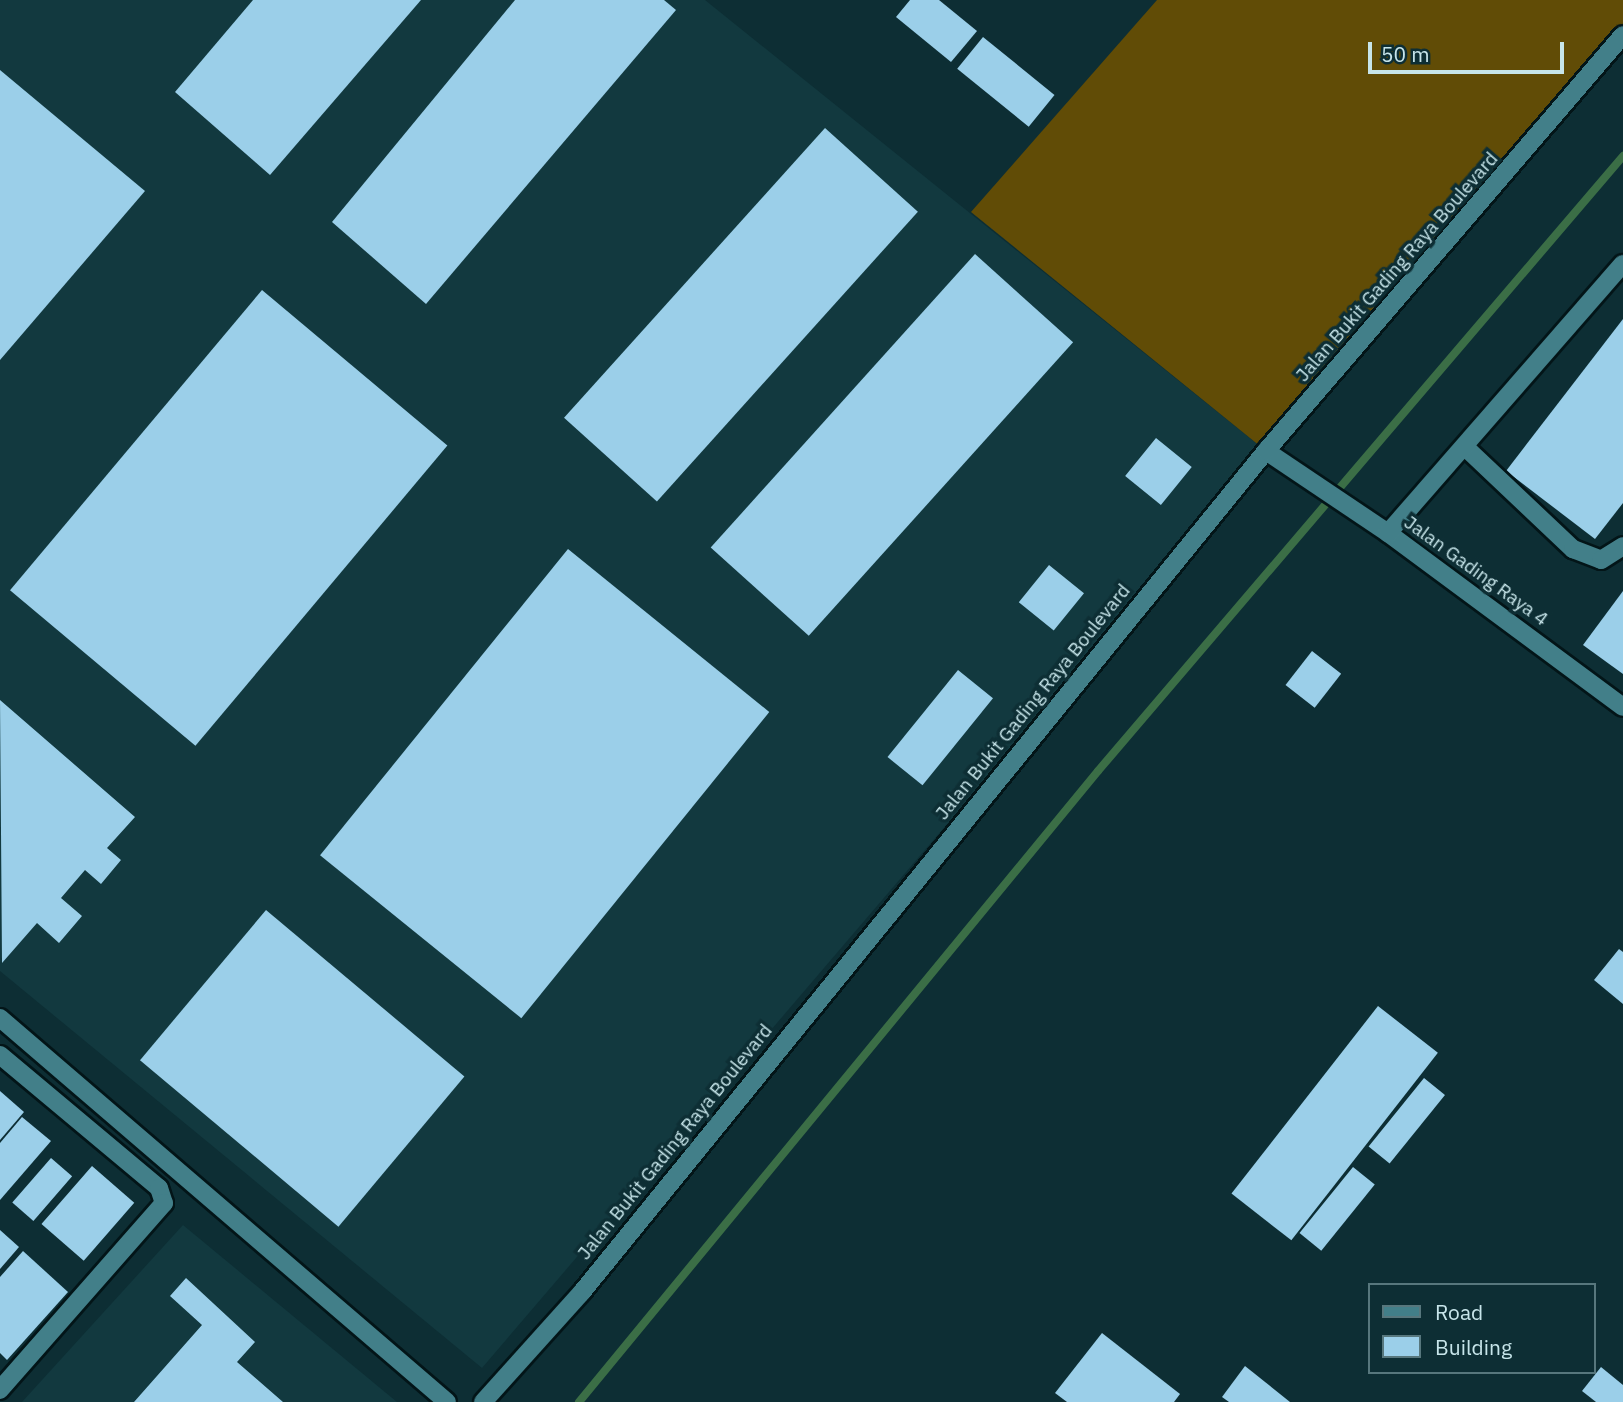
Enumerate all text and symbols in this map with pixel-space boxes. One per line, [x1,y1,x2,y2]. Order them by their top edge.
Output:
scale bar [1371,28,1567,72]
text: 50 m [1381,40,1430,68]
street label: Jalan Bukit Gading Raya Boulevard [1291,148,1503,386]
street label: Jalan Gading Raya 4 [1400,511,1552,631]
street label: Jalan Bukit Gading Raya Boulevard [931,580,1135,824]
street label: Jalan Bukit Gading Raya Boulevard [573,1020,777,1264]
legend [1368,1283,1595,1374]
text: Road [1435,1298,1483,1326]
text: Building [1435,1333,1512,1361]

